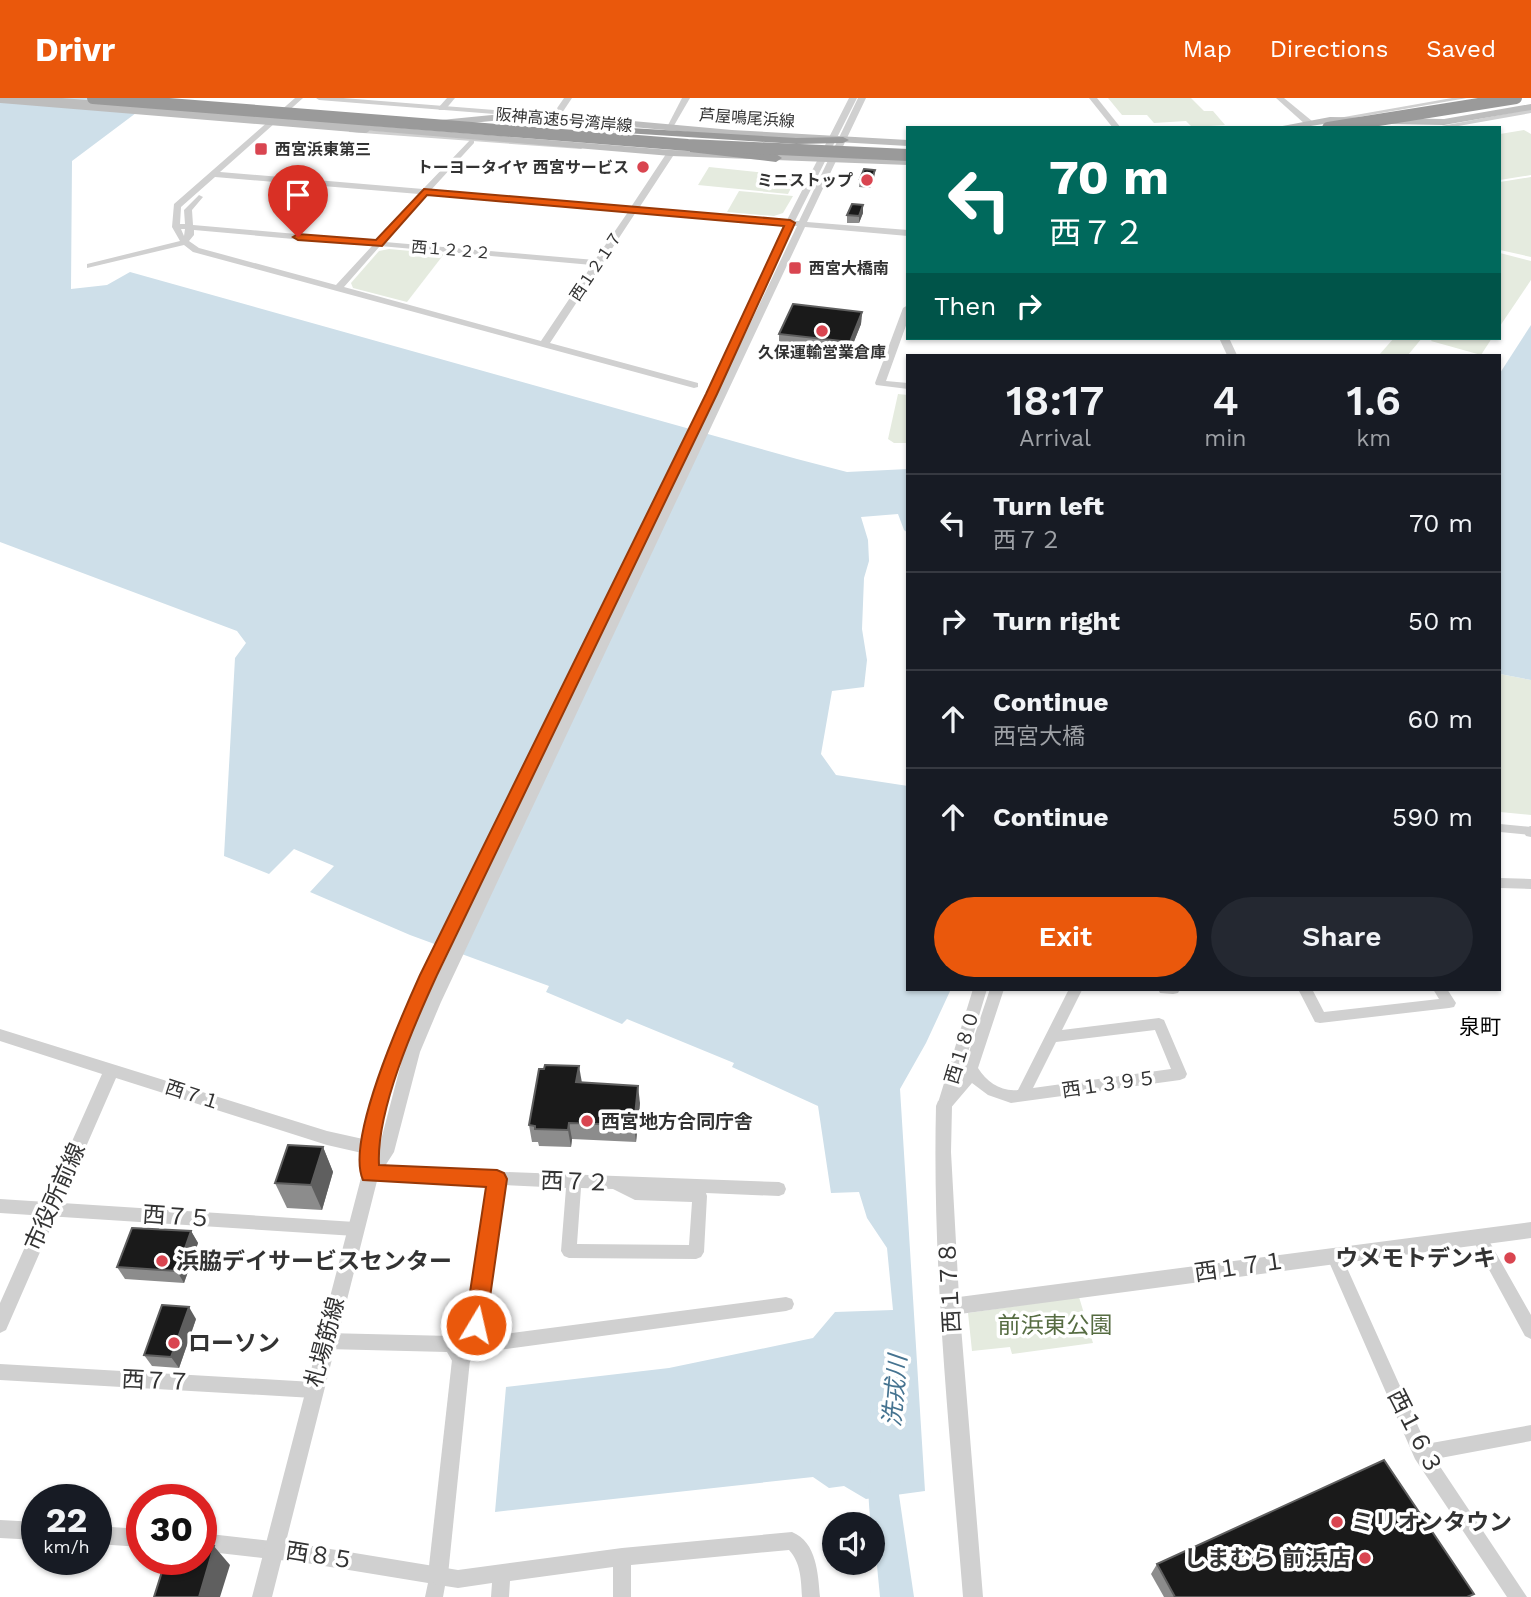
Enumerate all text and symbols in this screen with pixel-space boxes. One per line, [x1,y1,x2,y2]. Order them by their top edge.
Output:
text: Drivr [35,30,115,69]
text: Map [1183,35,1232,63]
text: Directions [1270,35,1388,63]
text: Saved [1426,35,1496,63]
street label: 阪神高速5号湾岸線 [495,105,633,135]
street label: 芦屋鳴尾浜線 [698,105,796,131]
place label: 西宮浜東第三 [275,140,371,159]
marker: 西宮浜東第三 [253,141,269,157]
text: 70 m [1049,148,1169,206]
icon: left [934,154,1025,245]
place label: トーヨータイヤ 西宮サービス [417,158,629,177]
marker: トーヨータイヤ 西宮サービス [635,159,651,175]
pin [268,165,328,237]
place label: ミニストップ [757,171,853,190]
marker: ミニストップ [859,172,875,188]
icon: arrive [279,176,317,214]
text: 西７２ [1049,214,1145,252]
street label: 西１２１７ [566,228,626,304]
street label: 西１２２２ [410,237,492,263]
place label: 西宮大橋南 [809,259,889,278]
marker: 西宮大橋南 [787,260,803,276]
icon: right [1010,287,1048,325]
text: Then [934,291,996,321]
marker: 久保運輸営業倉庫 [814,323,830,339]
place label: 久保運輸営業倉庫 [758,343,886,362]
text: 18:17 [1006,376,1104,425]
text: 4 [1212,376,1239,425]
text: 1.6 [1346,376,1401,425]
text: Arrival [1019,425,1091,452]
text: min [1204,425,1247,452]
text: km [1356,425,1391,452]
text: Turn left [993,491,1104,521]
icon: left [934,504,972,542]
text: 70 m [1409,508,1473,538]
text: 西７２ [993,527,1062,554]
icon: right [934,602,972,640]
text: Turn right [993,606,1120,636]
text: 50 m [1408,606,1473,636]
text: Continue [993,687,1109,717]
icon: ahead [934,700,972,738]
text: 60 m [1407,704,1473,734]
text: 西宮大橋 [993,723,1085,750]
icon: ahead [934,798,972,836]
text: Continue [993,802,1109,832]
text: 590 m [1392,802,1473,832]
button: Exit [934,897,1197,977]
button: Share [1211,897,1473,977]
street label: 西１８０ [940,1007,984,1087]
district label: 泉町 [1459,1014,1501,1039]
street label: 西１３９５ [1060,1066,1158,1102]
street label: 西７１ [162,1075,224,1115]
place label: 西宮地方合同庁舎 [601,1110,753,1133]
marker: 西宮地方合同庁舎 [579,1113,595,1129]
street label: 市役所前線 [19,1139,91,1255]
street label: 西７２ [540,1167,610,1197]
street label: 西７５ [142,1201,212,1233]
street label: 西１７８ [934,1240,966,1334]
place label: ウメモトデンキ [1335,1245,1496,1272]
street label: 西１７１ [1193,1247,1287,1287]
place label: 浜脇デイサービスセンター [176,1248,452,1275]
marker: ウメモトデンキ [1502,1250,1518,1266]
marker: 浜脇デイサービスセンター [154,1253,170,1269]
position arrow [439,1288,513,1362]
street label: 札場筋線 [300,1294,350,1390]
park label: 前浜東公園 [998,1312,1113,1339]
place label: ローソン [188,1330,280,1357]
marker: ローソン [166,1335,182,1351]
water label: 洗戎川 [878,1351,912,1428]
street label: 西７７ [121,1366,191,1396]
street label: 西１６３ [1382,1385,1448,1479]
speed limit sign: 30 [126,1484,217,1575]
text: 22 [46,1499,87,1541]
place label: ミリオンタウン [1351,1509,1512,1536]
map controls [822,1512,885,1575]
button: sound [822,1512,885,1575]
marker: ミリオンタウン [1329,1514,1345,1530]
text: km/h [43,1536,90,1557]
street label: 西８５ [284,1537,356,1575]
place label: しまむら 前浜店 [1183,1545,1351,1572]
marker: しまむら 前浜店 [1357,1550,1373,1566]

